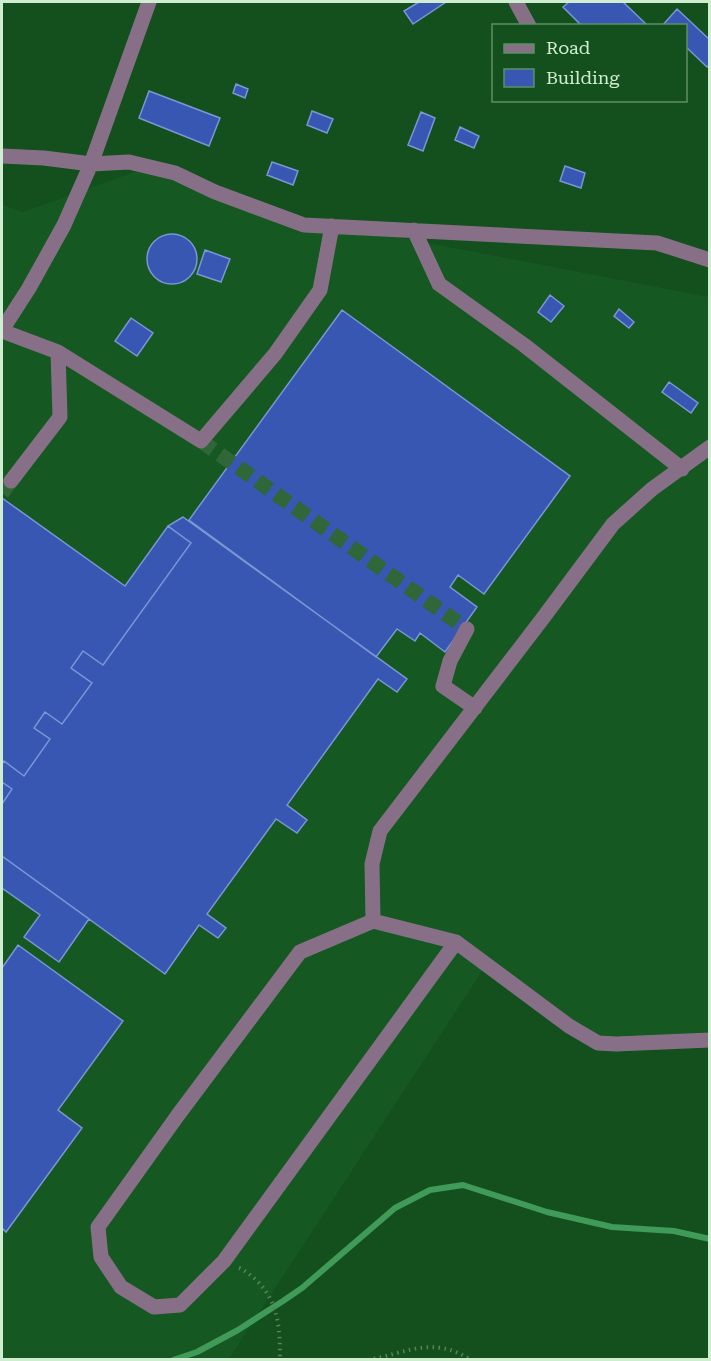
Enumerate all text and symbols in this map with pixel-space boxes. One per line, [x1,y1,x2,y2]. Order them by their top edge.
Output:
legend [492,24,687,102]
text: Road [546,37,591,58]
text: Building [546,67,620,88]

